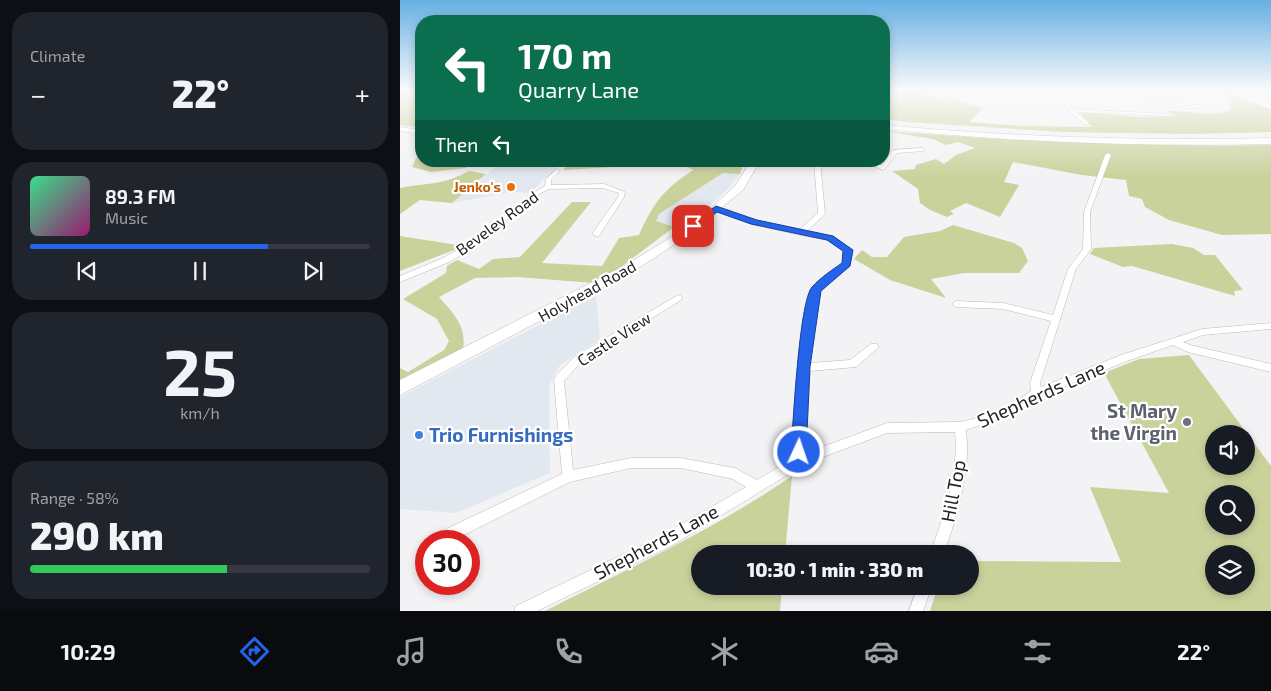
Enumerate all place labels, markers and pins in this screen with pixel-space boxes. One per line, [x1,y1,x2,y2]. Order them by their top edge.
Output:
place label: Jenko's [454,178,501,195]
marker: Jenko's [505,181,517,193]
pin [672,205,714,247]
place label: St Mary the Virgin [1090,399,1177,444]
marker: St Mary the Virgin [1181,416,1193,428]
place label: Trio Furnishings [429,423,573,446]
marker: Trio Furnishings [413,429,425,441]

